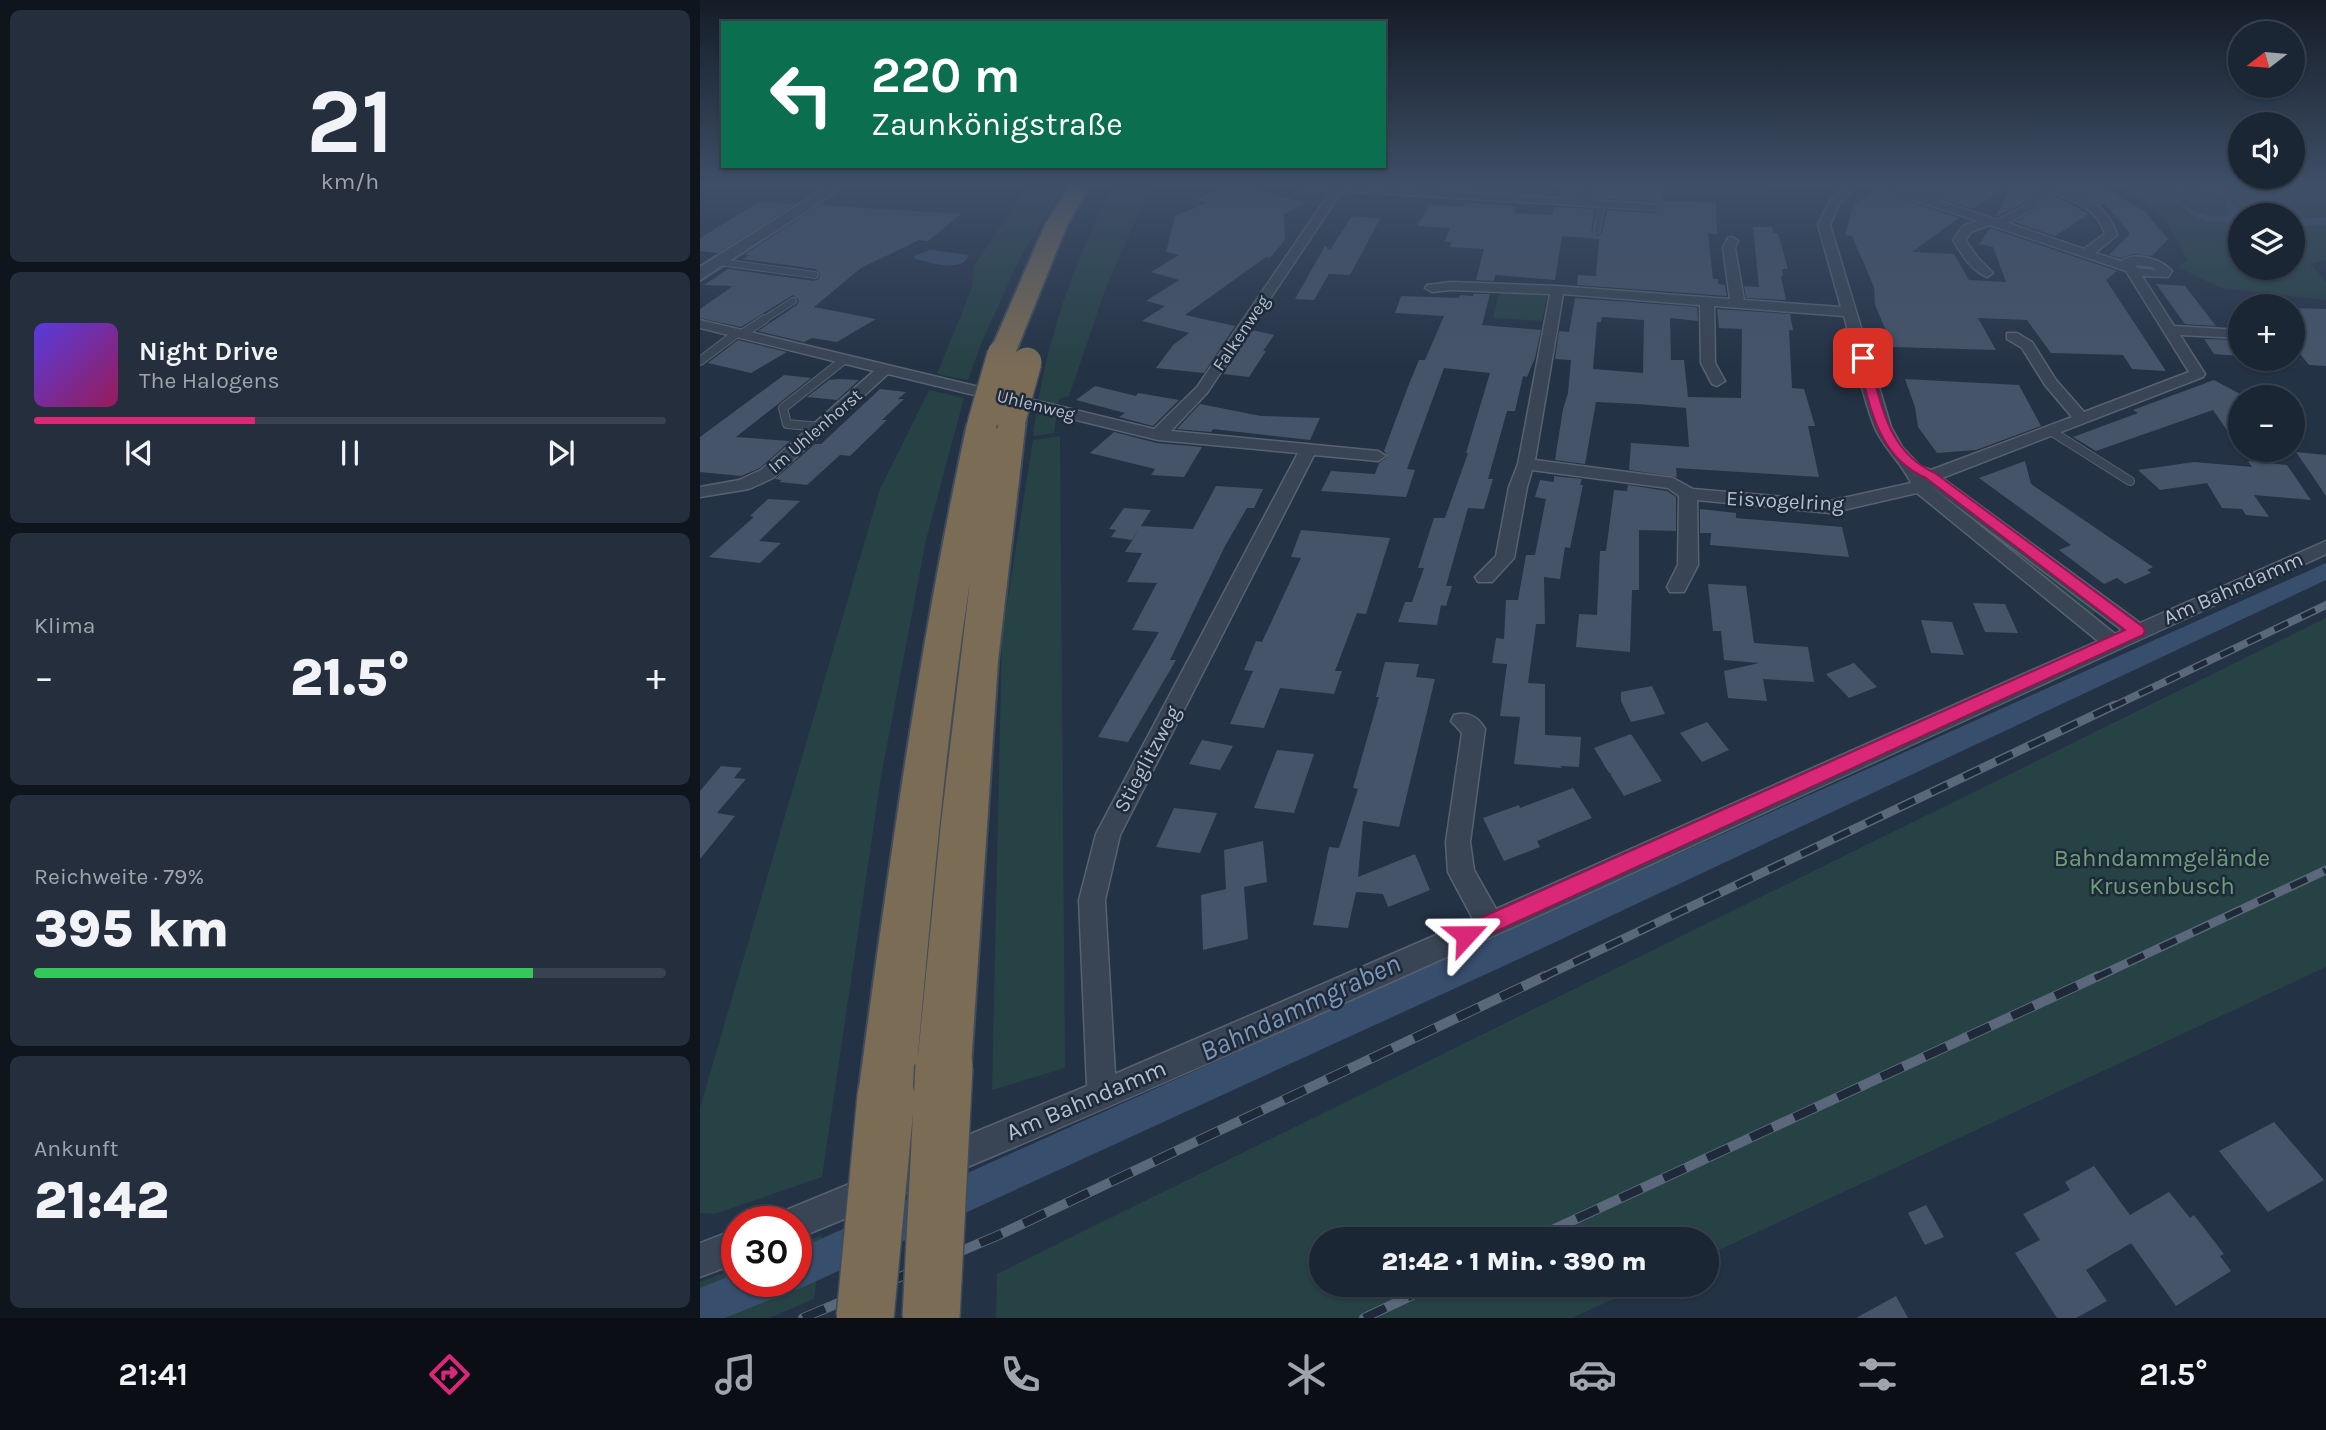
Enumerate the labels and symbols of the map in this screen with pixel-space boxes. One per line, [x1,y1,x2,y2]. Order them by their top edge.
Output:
north arrow [2228,21,2305,98]
street label: Falkenweg [1208,291,1274,375]
pin [1833,328,1893,388]
street label: Im Uhlenhorst [763,384,867,478]
street label: Uhlenweg [994,385,1078,425]
street label: Eisvogelring [1725,486,1845,516]
street label: Am Bahndamm [2160,547,2306,629]
street label: Stieglitzweg [1109,701,1185,816]
park label: Bahndammgelände Krusenbusch [2054,844,2270,900]
position arrow [1429,898,1503,972]
water label: Bahndammgraben [1195,946,1405,1068]
street label: Am Bahndamm [1002,1054,1170,1146]
speed limit sign: 30 [721,1206,812,1297]

